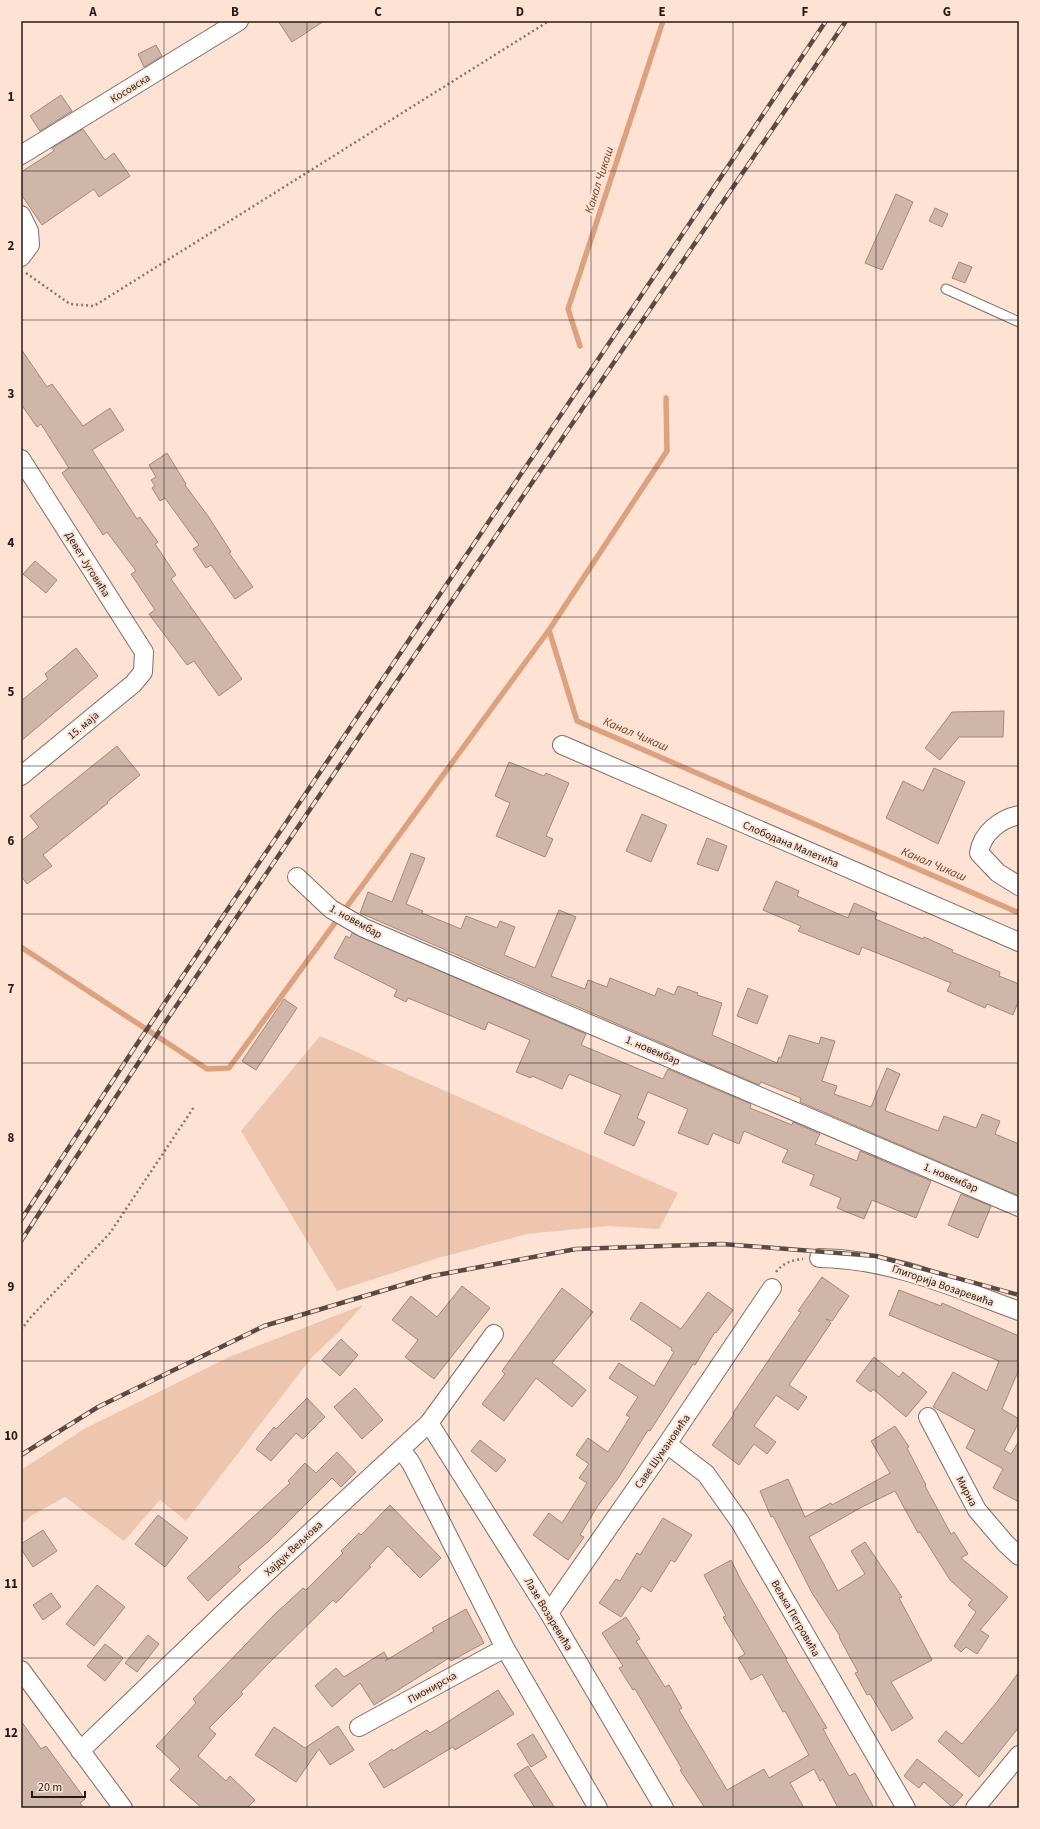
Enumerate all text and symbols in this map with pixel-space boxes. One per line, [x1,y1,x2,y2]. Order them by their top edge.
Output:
text: A [88,3,97,21]
text: B [231,3,239,21]
text: C [374,3,382,21]
text: D [516,3,524,21]
text: E [658,3,666,21]
text: F [802,3,809,21]
text: G [943,3,951,21]
street label: Косовска [107,70,153,107]
text: 1 [8,88,15,106]
water label: Канал Чикаш [581,144,618,216]
text: 2 [8,237,15,255]
text: 3 [8,385,15,403]
street label: Девет Југовића [61,529,114,600]
text: 4 [8,534,15,552]
text: 5 [8,683,15,701]
street label: 15. маја [64,708,102,743]
water label: Канал Чикаш [601,713,671,756]
street label: Слободана Малетића [741,817,841,871]
text: 6 [8,832,15,850]
water label: Канал Чикаш [899,843,969,886]
street label: 1. новембар [327,901,385,942]
text: 7 [8,980,15,998]
street label: 1. новембар [623,1032,682,1069]
text: 8 [8,1129,15,1147]
street label: 1. новембар [921,1159,980,1196]
street label: Глигорија Возаревића [890,1261,996,1310]
text: 9 [8,1278,15,1296]
street label: Саве Шумановића [631,1411,694,1492]
text: 10 [4,1427,18,1445]
street label: Мирна [952,1474,981,1509]
street label: Хајдук Вељкова [261,1517,326,1579]
text: 11 [4,1575,18,1593]
street label: Лазе Возаревића [521,1575,576,1654]
street label: Вељка Петровића [768,1577,824,1659]
street label: Пионирска [405,1668,459,1707]
text: 12 [4,1724,18,1742]
scale bar [32,1773,85,1799]
text: 20 m [38,1779,62,1796]

